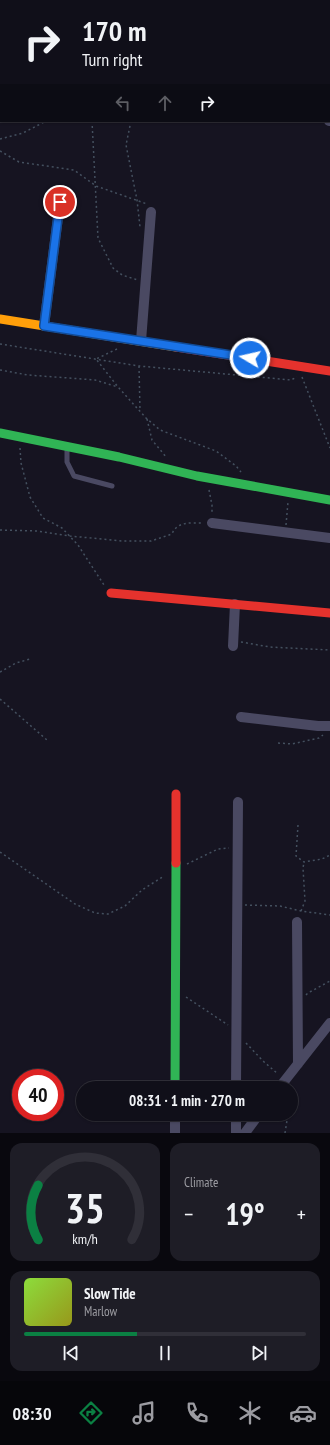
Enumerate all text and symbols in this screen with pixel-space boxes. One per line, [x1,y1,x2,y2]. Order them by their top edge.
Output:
text: 170 m [82,12,146,49]
icon: right [16,16,68,68]
text: Turn right [82,48,142,71]
icon: left [112,92,134,114]
icon: ahead [154,92,176,114]
icon: right [196,92,218,114]
pin [43,185,77,219]
icon: arrive [49,191,71,213]
position arrow [229,337,271,379]
speed limit sign: 40 [12,1069,64,1121]
text: 08:31 · 1 min · 270 m [129,1091,245,1110]
text: Climate [184,1174,218,1191]
text: 35 [65,1181,105,1234]
text: 19° [225,1194,265,1233]
text: − [184,1200,193,1228]
text: + [297,1200,306,1228]
text: km/h [72,1229,98,1248]
text: Slow Tide [84,1284,136,1303]
text: Marlow [84,1303,117,1320]
icon: previous [60,1342,82,1364]
icon: pause [154,1342,176,1364]
icon: next [248,1342,270,1364]
icon: directions [77,1399,105,1427]
icon: music [130,1399,158,1427]
icon: phone [183,1399,211,1427]
icon: climate [236,1399,264,1427]
icon: car [289,1399,317,1427]
text: 08:30 [13,1402,52,1425]

